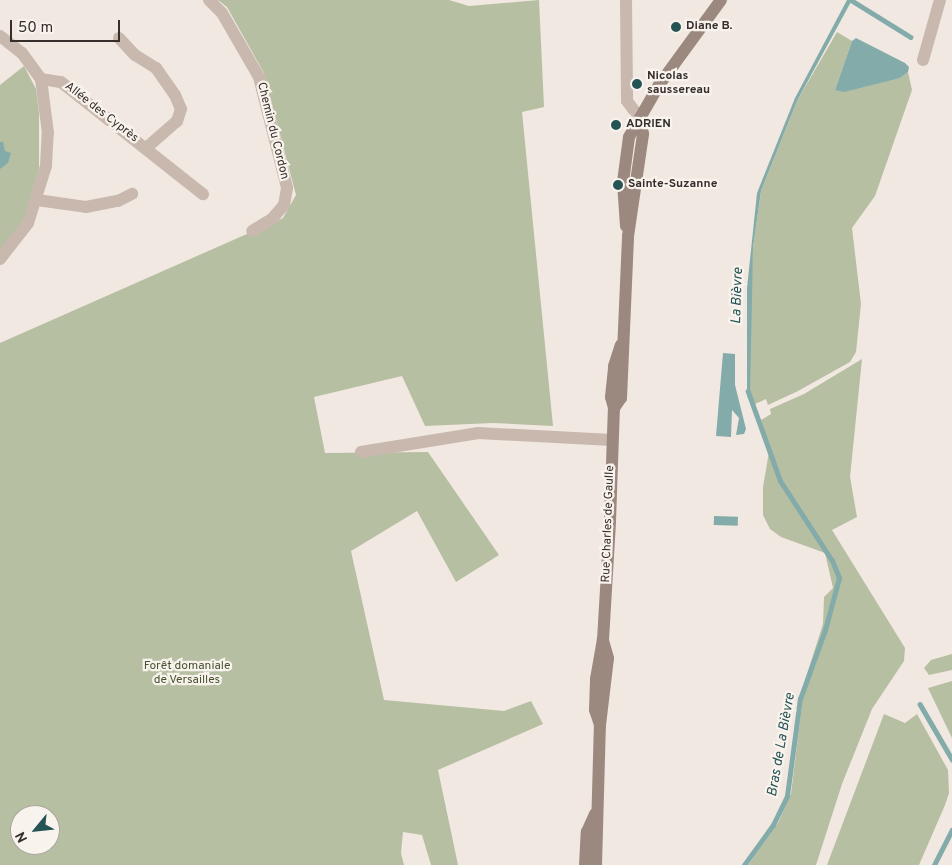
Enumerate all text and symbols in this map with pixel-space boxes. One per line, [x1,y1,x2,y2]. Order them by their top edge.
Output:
scale bar [12,10,122,42]
text: 50 m [18,19,53,38]
place label: Diane B. [686,20,732,34]
marker: Diane B. [670,21,682,33]
place label: Nicolas saussereau [647,70,710,98]
marker: Nicolas saussereau [631,78,643,90]
street label: Allée des Cyprès [61,80,141,146]
street label: Chemin du Cordon [253,81,291,181]
place label: ADRIEN [626,118,671,132]
marker: ADRIEN [610,119,622,131]
place label: Sainte-Suzanne [628,178,717,192]
marker: Sainte-Suzanne [612,179,624,191]
water label: La Bièvre [729,268,747,324]
street label: Rue Charles de Gaulle [600,465,618,583]
park label: Forêt domaniale de Versailles [144,660,230,688]
water label: Bras de La Bièvre [765,692,799,798]
north arrow [10,805,60,855]
text: N [12,828,32,845]

